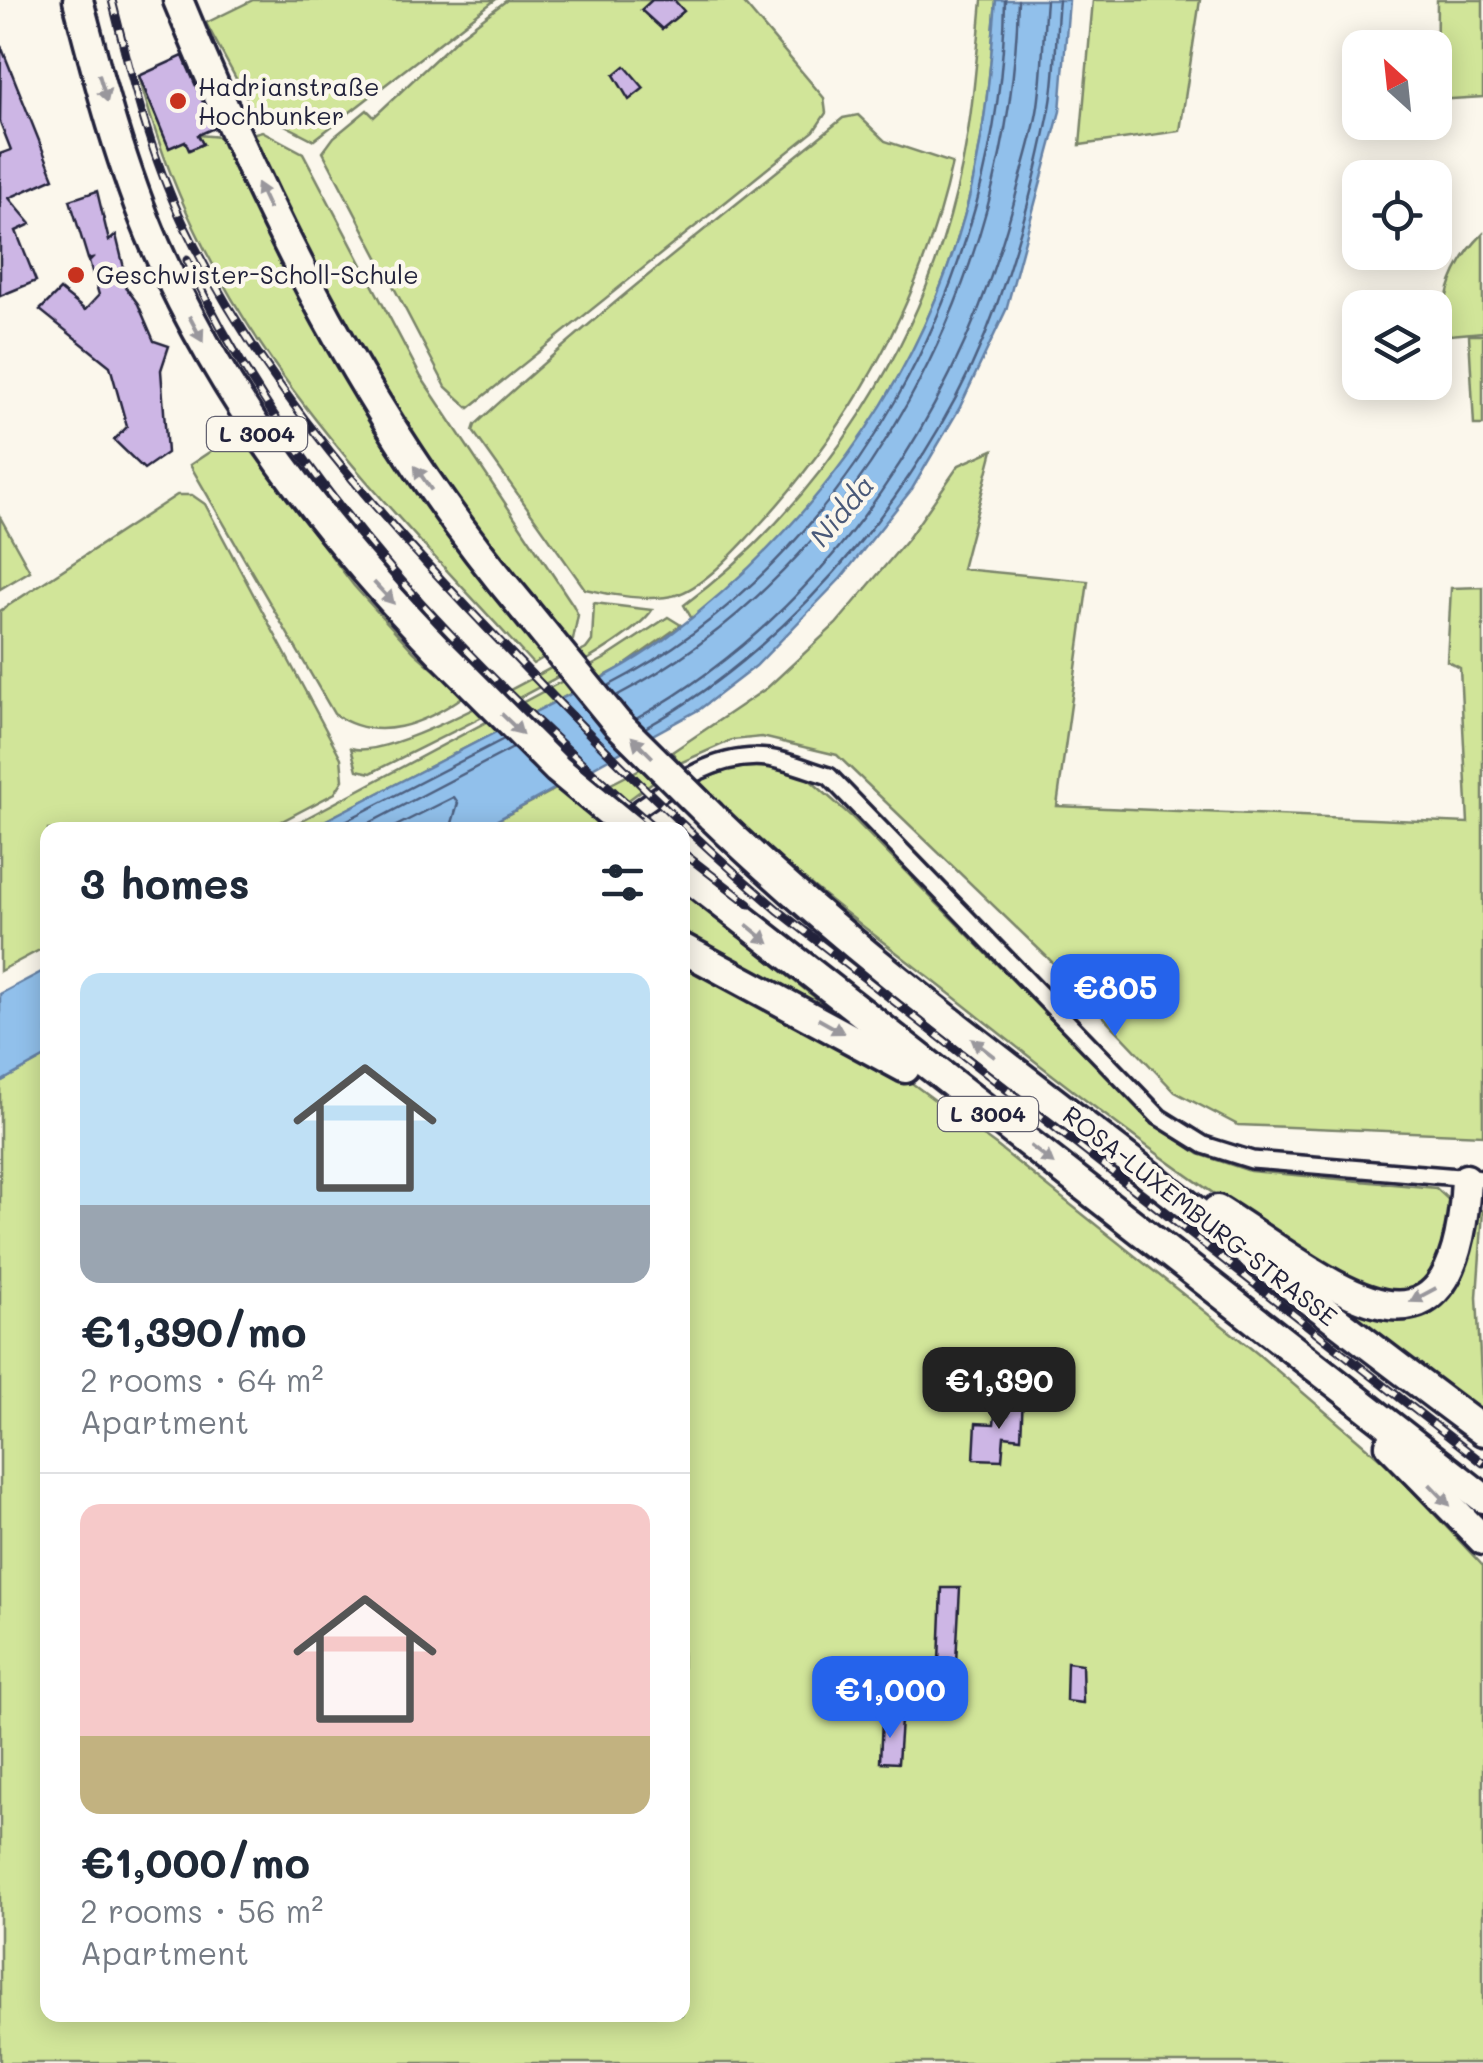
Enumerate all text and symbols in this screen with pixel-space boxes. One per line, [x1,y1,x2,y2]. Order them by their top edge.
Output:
north arrow [1342,30,1452,140]
map controls [1342,30,1452,400]
place label: Hadrianstraße Hochbunker [198,70,379,131]
one-way arrow [96,73,111,104]
marker: Hadrianstraße Hochbunker [167,90,189,112]
button: locate [1342,160,1452,270]
one-way arrow [255,181,271,211]
place label: Geschwister-Scholl-Schule [96,258,419,290]
marker: Geschwister-Scholl-Schule [65,264,87,286]
button: layers [1342,290,1452,400]
one-way arrow [187,314,204,343]
road number: L 3004 [207,417,307,451]
one-way arrow [414,464,433,491]
water label: Nidda [801,467,881,553]
one-way arrow [372,581,395,605]
one-way arrow [499,712,523,735]
one-way arrow [630,736,654,759]
text: 3 homes [80,855,250,910]
icon: filters [595,855,650,910]
one-way arrow [745,923,771,944]
pin: €805 [1056,954,1174,1039]
text: €805 [1072,965,1158,1007]
one-way arrow [817,1016,845,1034]
icon: home [275,1038,455,1218]
one-way arrow [970,1038,996,1059]
road number: L 3004 [938,1097,1038,1131]
street label: ROSA-LUXEMBURG-STRASSE [1057,1098,1344,1332]
one-way arrow [1029,1145,1055,1165]
one-way arrow [1409,1286,1438,1303]
text: €1,390/mo [80,1303,306,1358]
pin: €1,390 [918,1347,1080,1432]
text: 2 rooms · 64 m² [80,1358,324,1400]
text: €1,390 [945,1358,1053,1400]
text: Apartment [80,1400,249,1442]
one-way arrow [1428,1483,1451,1507]
icon: home [275,1569,455,1749]
pin: €1,000 [809,1656,971,1741]
text: €1,000 [834,1667,946,1709]
text: €1,000/mo [80,1834,310,1889]
text: 2 rooms · 56 m² [80,1889,323,1931]
text: Apartment [80,1931,249,1973]

